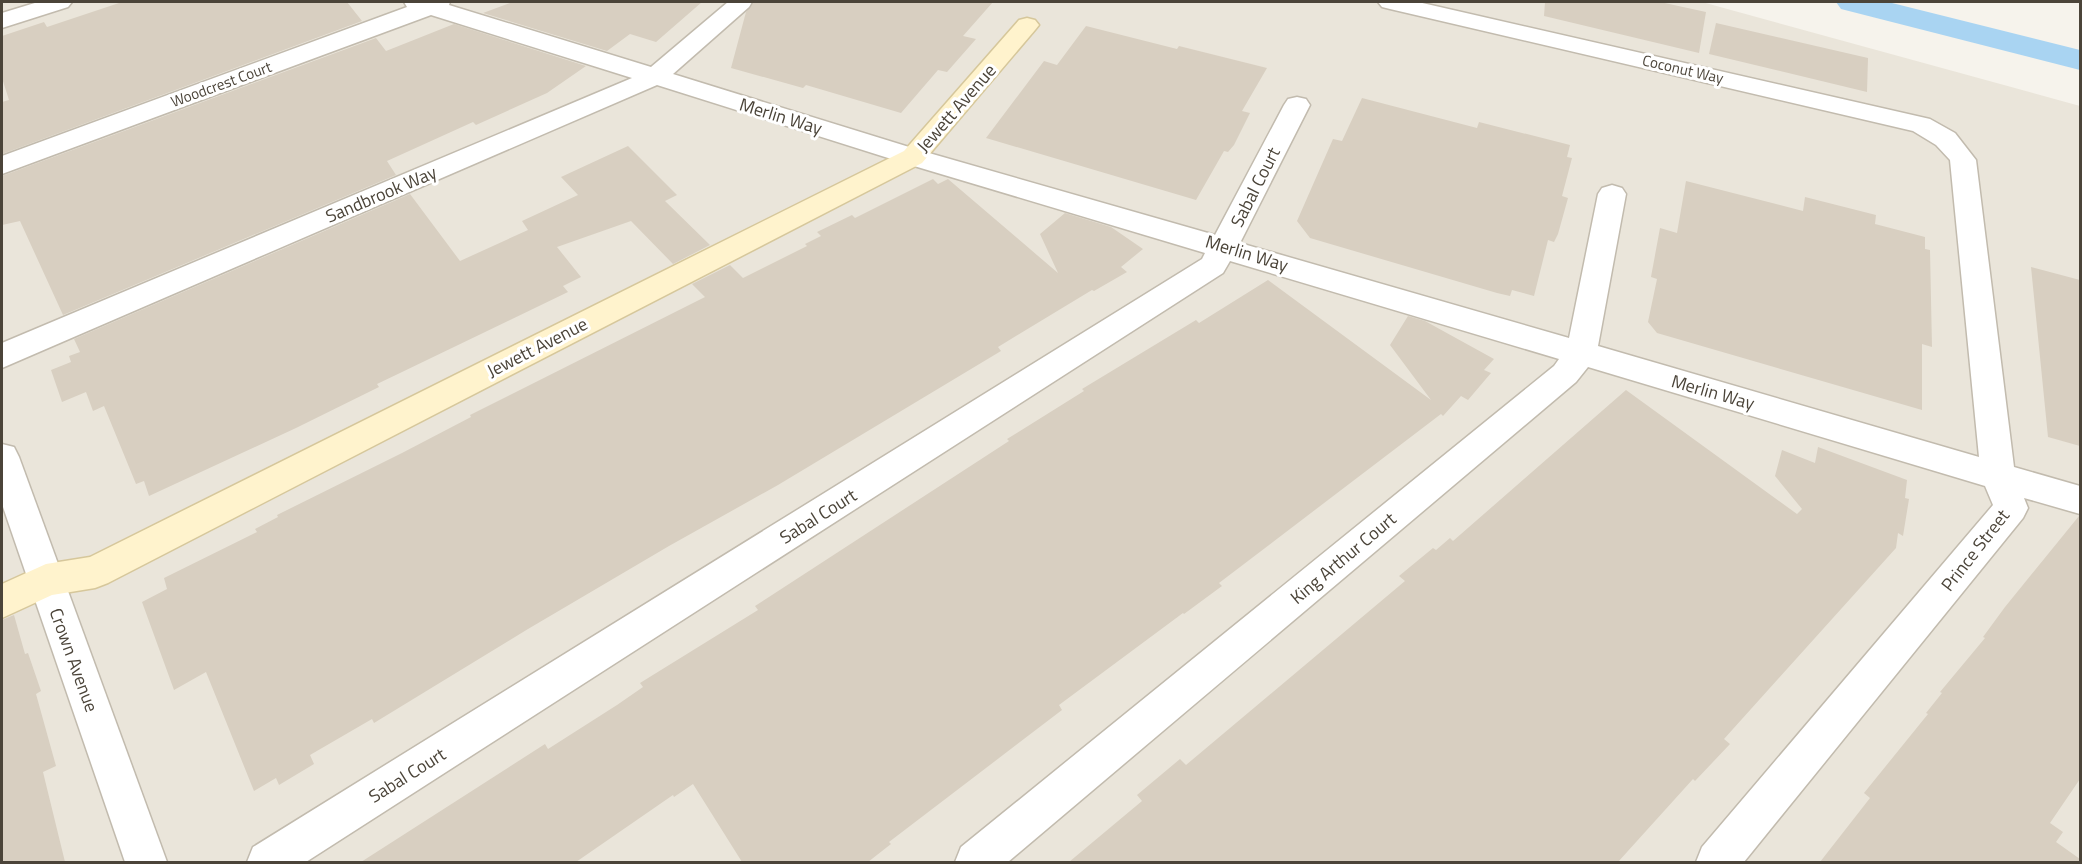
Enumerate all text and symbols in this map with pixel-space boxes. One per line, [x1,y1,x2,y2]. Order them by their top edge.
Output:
street label: Coconut Way [1640,48,1726,90]
street label: Woodcrest Court [167,55,275,113]
street label: Jewett Avenue [910,58,1002,158]
street label: Merlin Way [736,91,826,141]
street label: Sabal Court [1223,142,1287,232]
street label: Sandbrook Way [321,158,441,230]
street label: Merlin Way [1202,228,1292,278]
street label: Jewett Avenue [482,310,592,384]
street label: Merlin Way [1668,367,1758,417]
street label: Sabal Court [774,481,862,550]
street label: Prince Street [1934,503,2016,597]
street label: King Arthur Court [1284,505,1402,610]
street label: Crown Avenue [43,604,105,716]
street label: Sabal Court [363,740,451,809]

